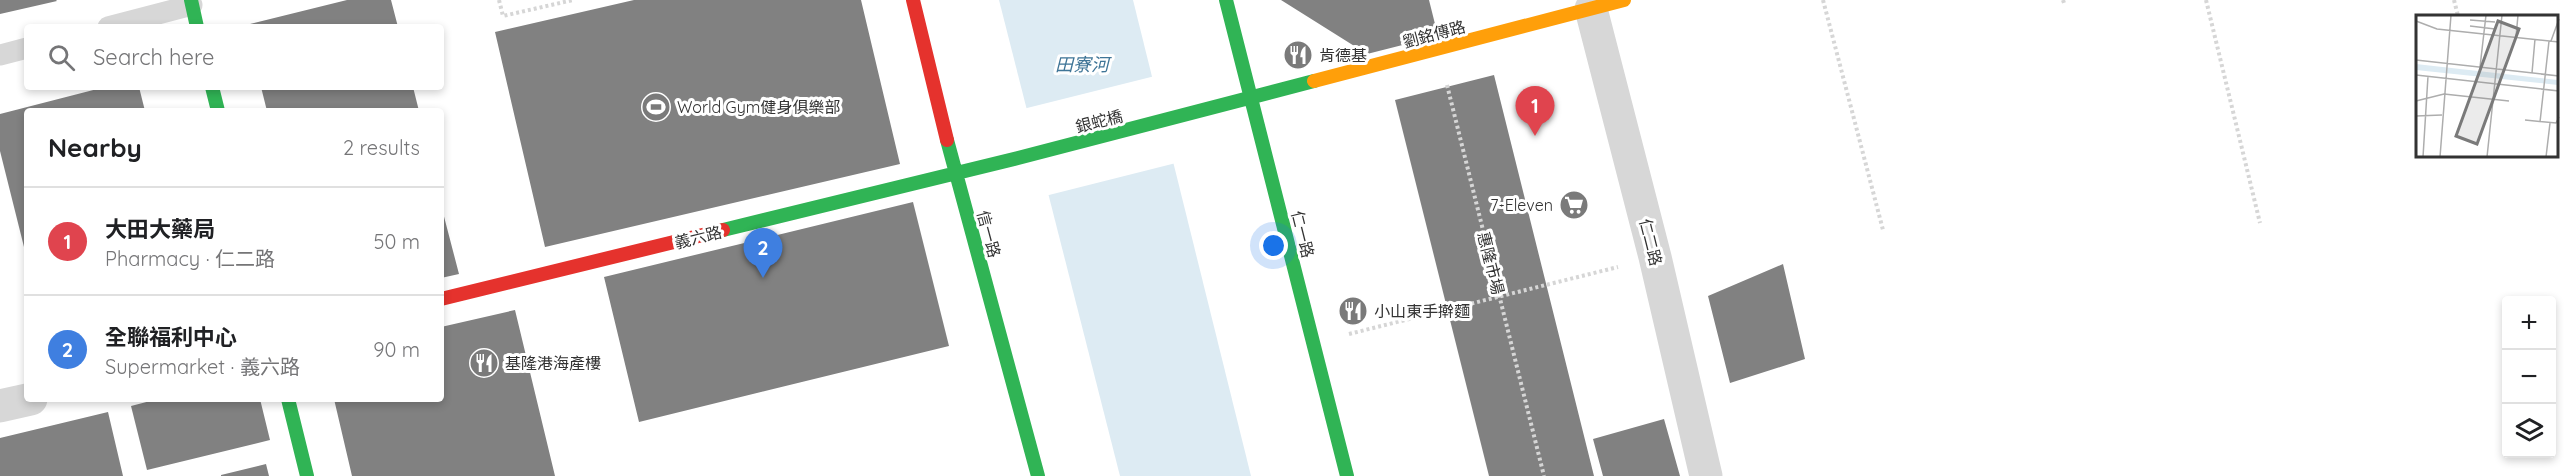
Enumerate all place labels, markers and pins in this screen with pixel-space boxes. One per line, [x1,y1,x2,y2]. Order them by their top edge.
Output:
restaurant icon: 肯德基 [1282,39,1314,71]
place label: 肯德基 [1319,45,1367,65]
pin: 1 [1516,86,1555,136]
sports icon: World Gym健身俱樂部 [640,91,672,123]
place label: World Gym健身俱樂部 [677,97,840,117]
supermarket icon: 7-Eleven [1558,189,1590,221]
place label: 7-Eleven [1490,195,1553,215]
pin: 2 [744,228,783,278]
restaurant icon: 小山東手擀麵 [1337,295,1369,327]
place label: 小山東手擀麵 [1374,301,1470,321]
restaurant icon: 基隆港海產樓 [468,347,500,379]
place label: 基隆港海產樓 [505,353,601,373]

